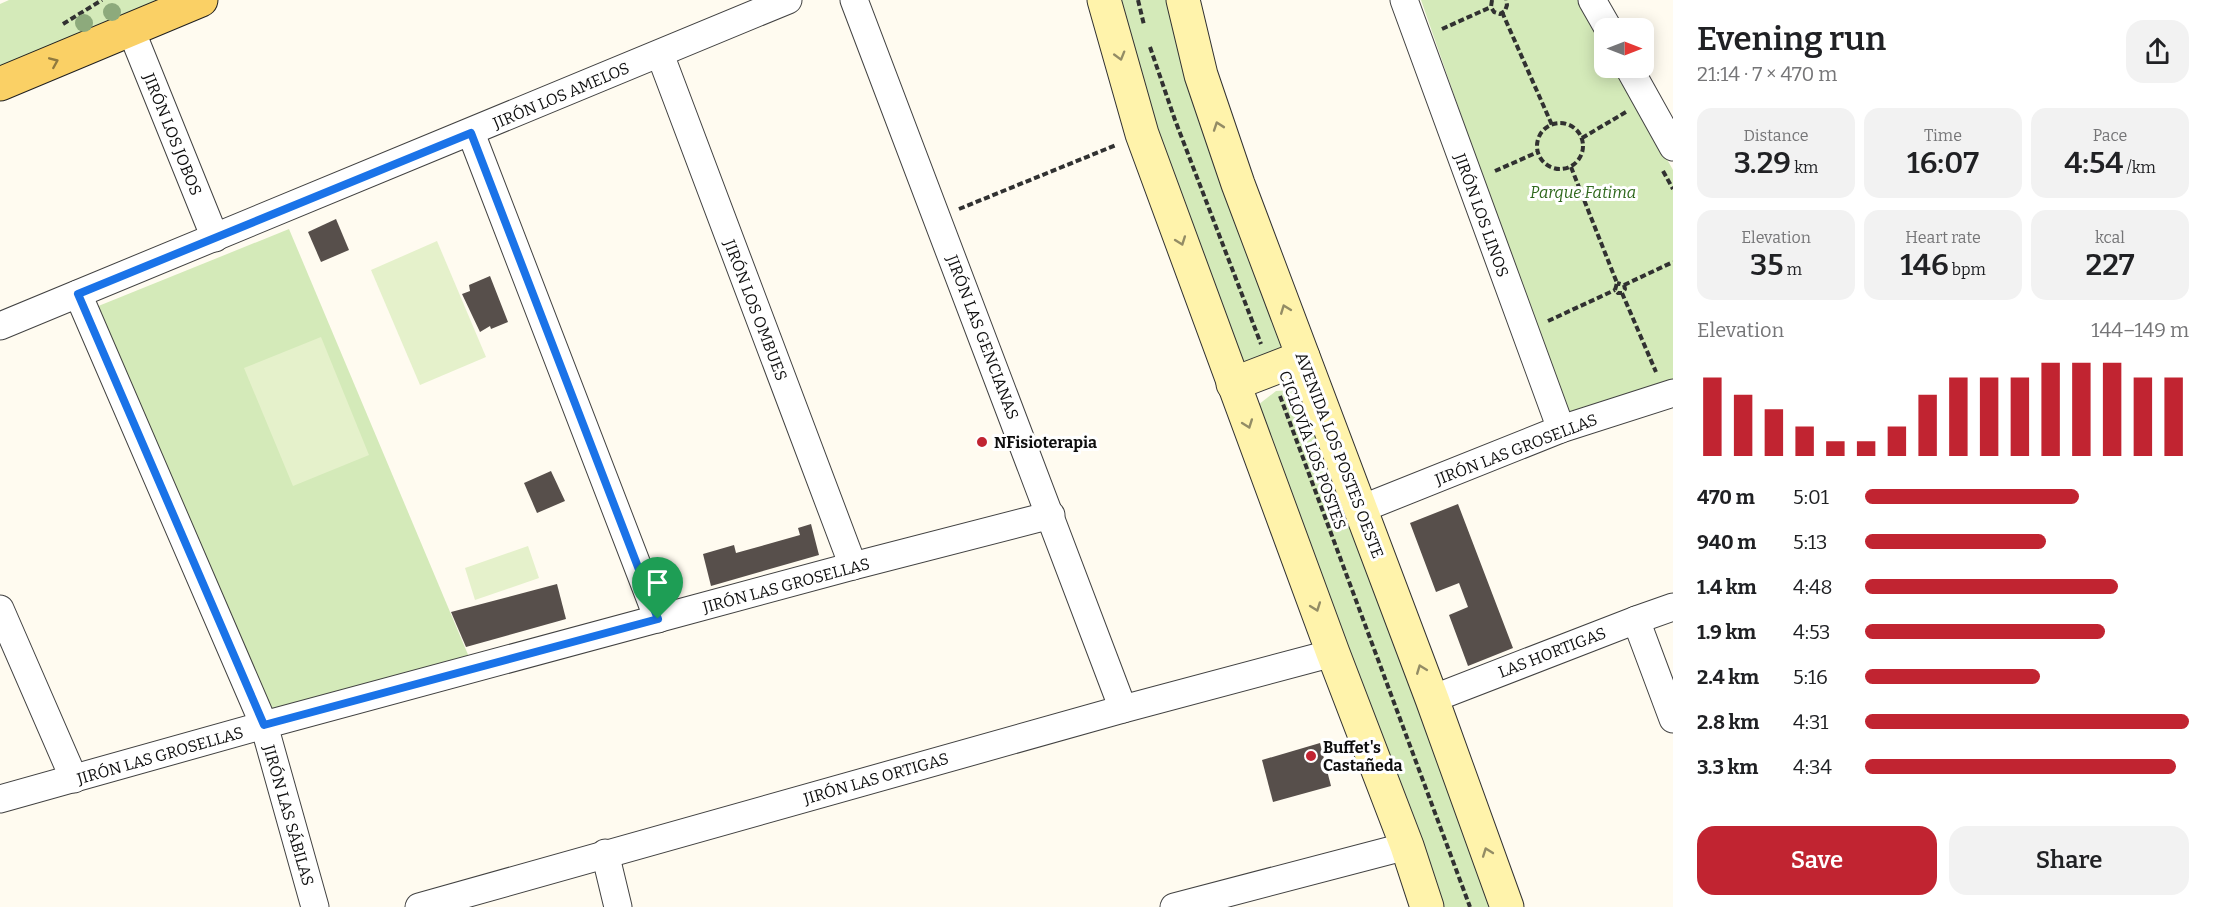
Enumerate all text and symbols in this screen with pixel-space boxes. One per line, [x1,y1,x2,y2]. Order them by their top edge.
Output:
north arrow [1594,18,1654,78]
map controls [1594,18,1654,78]
text: Evening run [1697,19,1886,59]
button: share [2126,20,2189,83]
one-way arrow [1113,50,1125,61]
one-way arrow [48,57,59,69]
street label: JIRÓN LOS AMELOS [489,57,632,133]
text: 21:14 · 7 × 470 m [1697,62,1837,86]
street label: JIRÓN LOS JOBOS [139,69,207,198]
one-way arrow [1213,121,1225,132]
text: Distance [1744,126,1808,145]
text: Time [1924,126,1962,145]
text: Pace [2093,126,2127,145]
text: 3.29 [1734,145,1791,181]
text: 16:07 [1907,145,1979,181]
text: 4:54 [2064,145,2123,181]
street label: JIRÓN LOS LINOS [1450,149,1514,280]
text: km [1791,158,1818,177]
text: /km [2123,158,2156,177]
park label: Parque Fatima [1530,183,1636,202]
text: Elevation [1741,228,1811,247]
text: Heart rate [1905,228,1981,247]
text: kcal [2095,228,2125,247]
one-way arrow [1174,235,1186,246]
street label: JIRÓN LOS OMBUES [720,236,792,383]
text: 35 [1750,247,1784,283]
text: 146 [1900,247,1949,283]
text: 227 [2086,247,2135,283]
street label: JIRÓN LAS GENCIANAS [942,251,1024,422]
text: m [1784,260,1802,279]
text: bpm [1949,260,1986,279]
one-way arrow [1280,304,1293,315]
text: Elevation [1697,318,1784,342]
text: 144–149 m [2091,318,2189,342]
street label: AVENIDA LOS POSTES OESTE [1291,349,1388,561]
street label: CICLOVÍA LOS POSTES [1275,368,1351,532]
street label: JIRÓN LAS GROSELLAS [1431,409,1600,490]
one-way arrow [1241,418,1254,429]
place label: NFisioterapia [994,433,1097,452]
marker: NFisioterapia [975,435,989,449]
text: 470 m [1697,485,1755,509]
text: 5:01 [1793,485,1829,509]
text: 940 m [1697,530,1756,554]
text: 5:13 [1793,530,1827,554]
street label: JIRÓN LAS GROSELLAS [699,553,872,617]
pin [632,557,683,619]
icon: arrive [641,566,674,599]
text: 1.4 km [1697,575,1757,599]
text: 4:48 [1793,575,1833,599]
one-way arrow [1309,601,1321,612]
text: 1.9 km [1697,620,1756,644]
text: 4:53 [1793,620,1831,644]
street label: LAS HORTIGAS [1496,623,1609,682]
one-way arrow [1416,664,1428,675]
text: 2.4 km [1697,665,1759,689]
text: 5:16 [1793,665,1828,689]
text: 2.8 km [1697,710,1759,734]
text: 4:31 [1793,710,1828,734]
street label: JIRÓN LAS GROSELLAS [74,722,246,789]
place label: Buffet's Castañeda [1323,738,1402,775]
street label: JIRÓN LAS SÁBILAS [259,741,319,888]
street label: JIRÓN LAS ORTIGAS [800,748,951,809]
marker: Buffet's Castañeda [1304,749,1318,763]
text: 3.3 km [1697,755,1758,779]
text: 4:34 [1793,755,1832,779]
button: Save [1697,826,1937,895]
button: Share [1949,826,2189,895]
one-way arrow [1482,847,1495,858]

